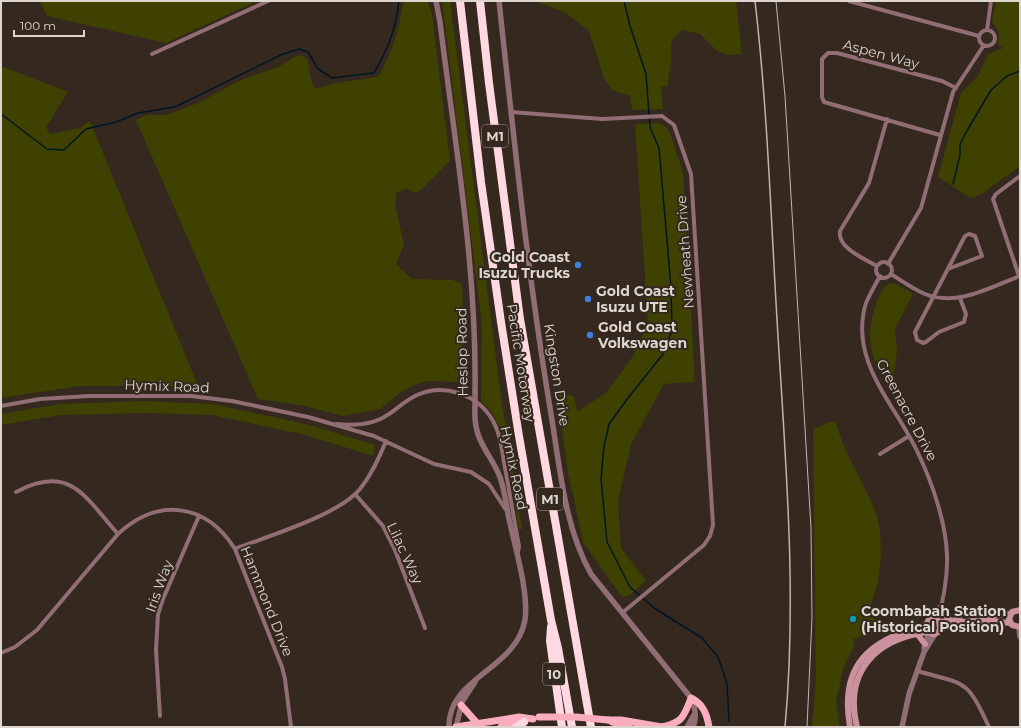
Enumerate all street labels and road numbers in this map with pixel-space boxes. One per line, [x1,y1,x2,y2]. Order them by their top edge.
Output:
street label: Aspen Way [841,35,922,73]
road number: M1 [482,125,508,147]
street label: Newheath Drive [672,195,698,309]
street label: Pacific Motorway [503,303,539,424]
street label: Heslop Road [452,307,472,397]
street label: Kingston Drive [540,322,574,428]
street label: Greenacre Drive [873,356,941,464]
street label: Hymix Road [124,376,210,396]
street label: Hymix Road [496,424,532,512]
road number: M1 [537,488,563,510]
street label: Lilac Way [383,519,427,587]
street label: Hammond Drive [237,543,297,659]
street label: Iris Way [141,557,177,615]
road number: 10 [543,663,565,685]

